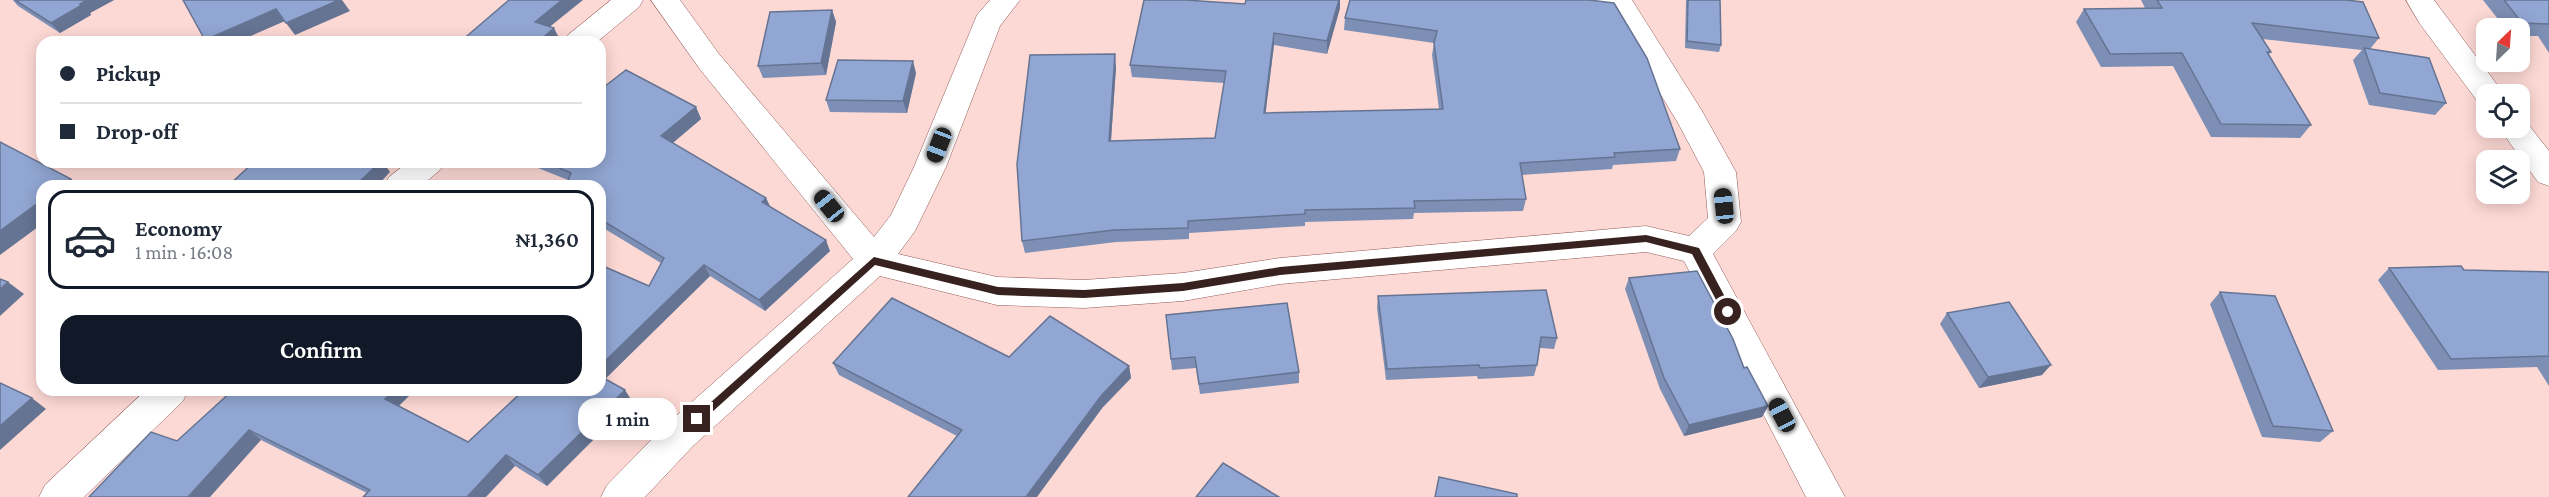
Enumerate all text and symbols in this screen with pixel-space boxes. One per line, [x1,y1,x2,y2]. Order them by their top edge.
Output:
north arrow [2476,18,2530,72]
map controls [2476,18,2530,204]
text: Pickup [96,61,161,86]
button: locate [2476,84,2530,138]
text: Drop-off [96,119,178,144]
car [924,125,954,165]
button: layers [2476,150,2530,204]
car [811,186,847,226]
car [1713,187,1735,225]
icon: car [63,213,117,267]
text: Economy [135,216,222,241]
text: ₦1,360 [515,227,579,252]
text: 1 min · 16:08 [135,241,233,263]
route start [1714,298,1741,325]
button: Confirm [60,315,582,384]
car [1766,395,1798,435]
callout: 1 min [577,398,676,440]
route end [683,405,710,432]
text: 1 min [605,408,650,430]

